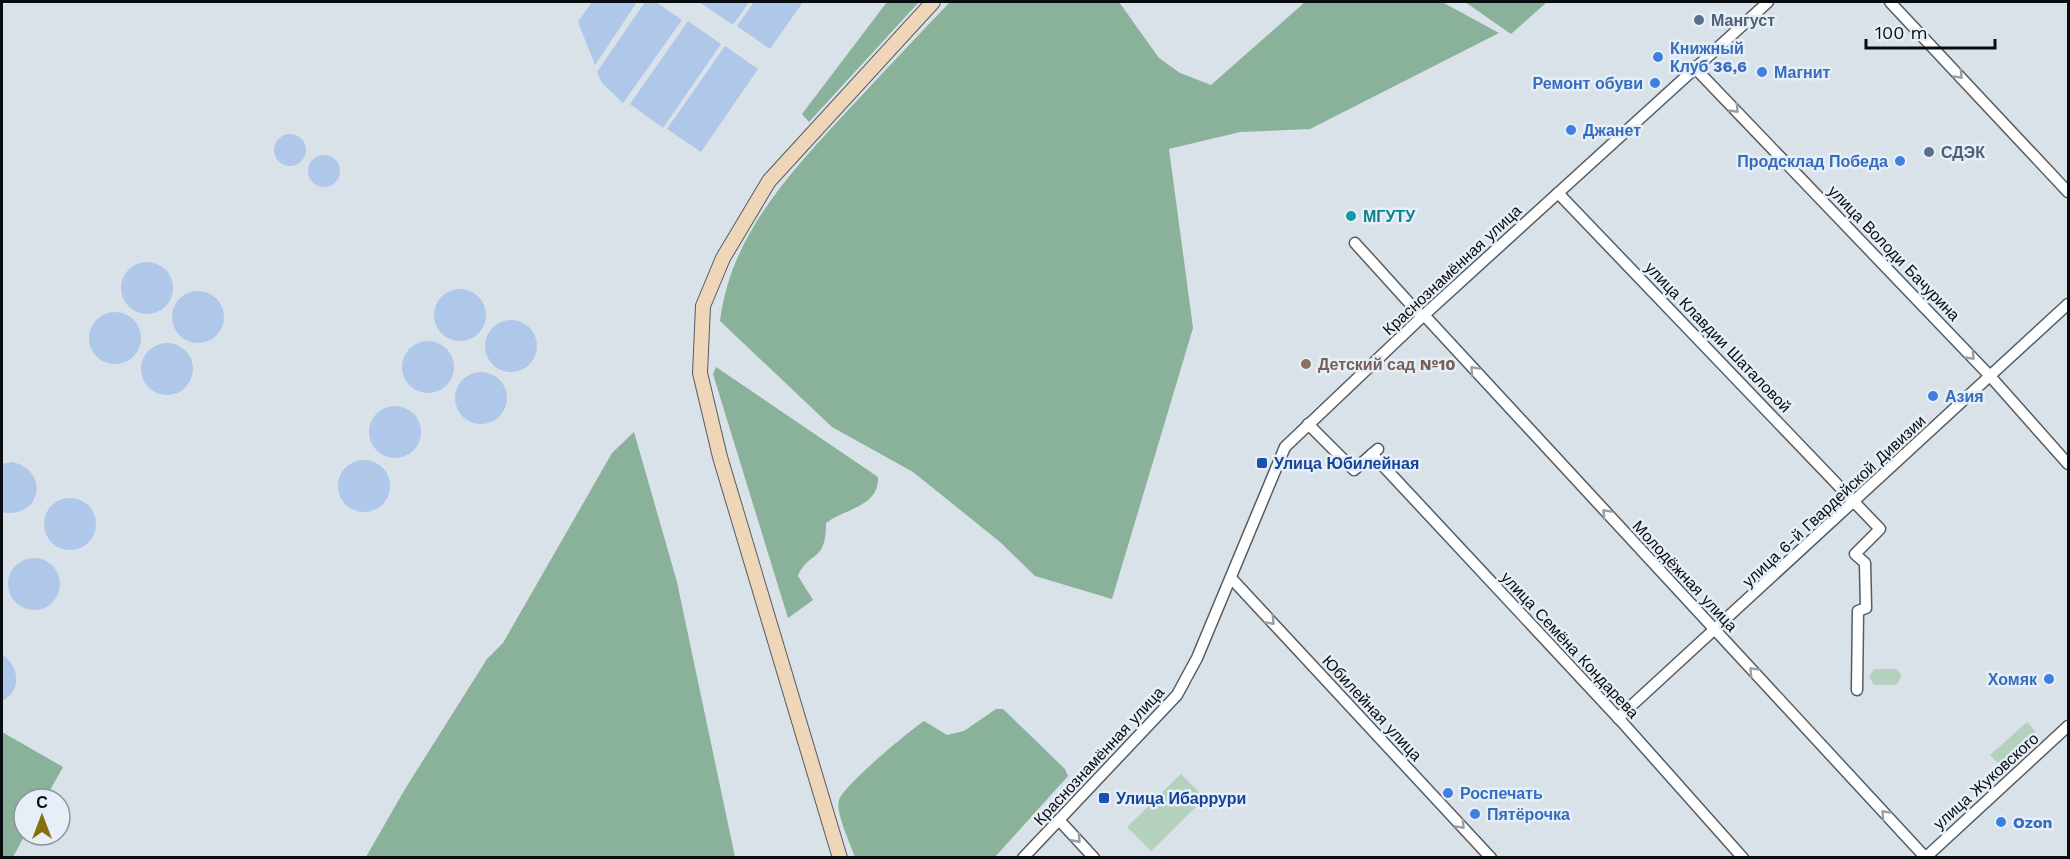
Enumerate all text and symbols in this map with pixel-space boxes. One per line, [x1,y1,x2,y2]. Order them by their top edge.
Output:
place label: Мангуст [1711,11,1775,30]
scale bar [1866,12,1995,50]
marker: Мангуст [1692,13,1706,27]
text: 100 m [1875,22,1928,43]
place label: Книжный Клуб 36,6 [1670,39,1747,76]
marker: Книжный Клуб 36,6 [1651,50,1665,64]
place label: Магнит [1774,63,1831,82]
marker: Магнит [1755,65,1769,79]
one-way arrow [1952,68,1963,78]
place label: Ремонт обуви [1533,74,1643,93]
marker: Ремонт обуви [1648,76,1662,90]
one-way arrow [1728,102,1739,113]
place label: Джанет [1583,121,1641,140]
marker: Джанет [1564,123,1578,137]
place label: СДЭК [1941,143,1985,162]
marker: СДЭК [1922,145,1936,159]
place label: Продсклад Победа [1737,152,1888,171]
marker: Продсклад Победа [1893,154,1907,168]
street label: улица Володи Бачурина [1824,181,1964,325]
street label: Краснознамённая улица [1379,201,1525,339]
place label: МГУТУ [1363,207,1416,226]
marker: МГУТУ [1344,209,1358,223]
street label: улица Клавдии Шаталовой [1641,258,1795,416]
one-way arrow [1964,350,1975,360]
place label: Детский сад №10 [1318,355,1456,374]
marker: Детский сад №10 [1299,357,1313,371]
one-way arrow [1470,366,1481,377]
place label: Азия [1945,387,1984,406]
marker: Азия [1926,389,1940,403]
street label: улица 6-й Гвардейской Дивизии [1739,411,1929,591]
place label: Улица Юбилейная [1274,454,1419,473]
marker: Улица Юбилейная [1255,456,1269,470]
one-way arrow [1602,509,1613,519]
street label: Молодёжная улица [1629,517,1741,636]
street label: улица Семёна Кондарева [1497,568,1643,722]
one-way arrow [1264,615,1275,625]
street label: Юбилейная улица [1318,651,1426,765]
one-way arrow [1749,667,1760,678]
place label: Хомяк [1988,670,2038,689]
marker: Хомяк [2042,672,2056,686]
street label: Краснознамённая улица [1030,683,1168,829]
street label: улица Жуковского [1930,729,2043,833]
place label: Роспечать [1460,784,1543,803]
marker: Роспечать [1441,786,1455,800]
north arrow [12,787,72,847]
place label: Улица Ибаррури [1116,789,1246,808]
marker: Улица Ибаррури [1097,791,1111,805]
text: С [36,793,48,812]
place label: Пятёрочка [1487,805,1570,824]
marker: Пятёрочка [1468,807,1482,821]
one-way arrow [1881,811,1892,821]
place label: Ozon [2013,813,2052,832]
marker: Ozon [1994,815,2008,829]
one-way arrow [1454,819,1465,829]
one-way arrow [1070,832,1081,842]

